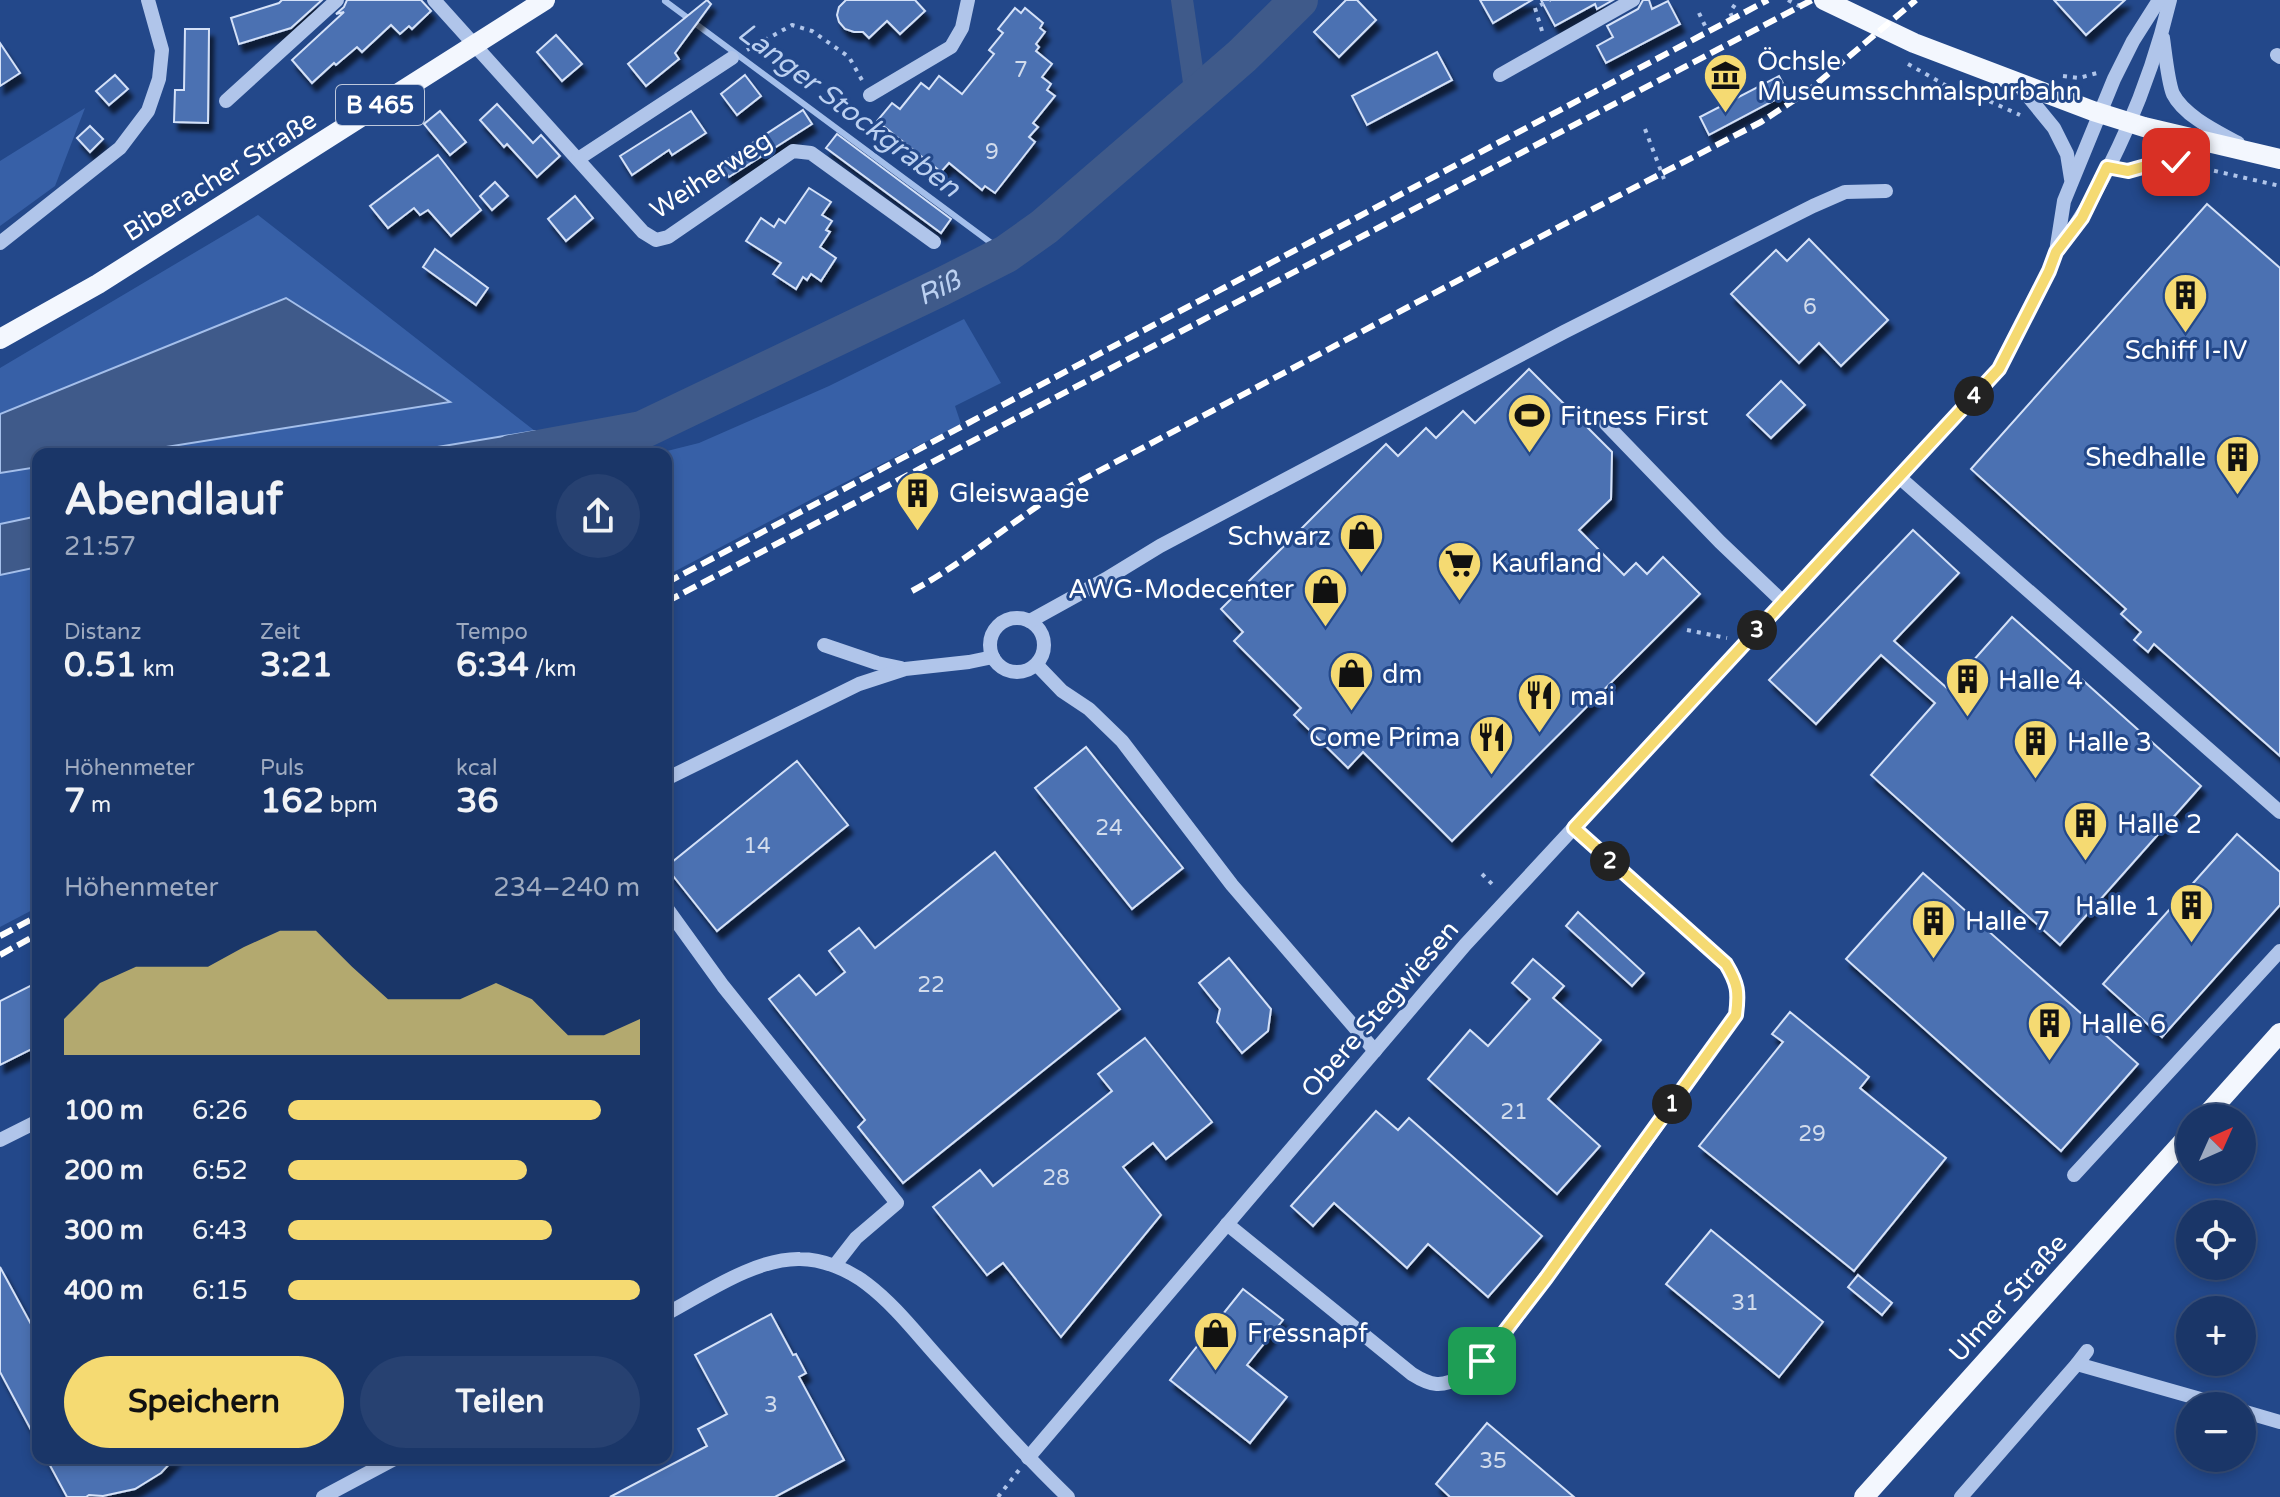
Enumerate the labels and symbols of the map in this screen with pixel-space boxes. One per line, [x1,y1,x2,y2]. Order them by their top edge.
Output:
water label: Langer Stockgraben [731,15,967,205]
place label: Öchsle Museumsschmalspurbahn [1757,46,2081,107]
museum icon: Öchsle Museumsschmalspurbahn [1702,52,1750,115]
house number: 7 [1014,57,1028,83]
road number: B 465 [336,85,424,125]
street label: Biberacher Straße [118,104,322,248]
street label: Weiherweg [645,124,777,226]
pin [2142,128,2210,196]
house number: 9 [985,139,999,165]
water label: Riß [911,262,968,313]
building icon: Schiff I-IV [2162,271,2210,334]
house number: 6 [1803,294,1817,320]
place label: Schiff I-IV [2125,335,2247,366]
pin: 4 [1954,376,1994,416]
sports icon: Fitness First [1505,392,1553,455]
place label: Fitness First [1560,401,1709,432]
building icon: Shedhalle [2213,433,2261,496]
place label: Shedhalle [2085,442,2206,473]
building icon: Gleiswaage [894,469,942,532]
place label: Gleiswaage [949,478,1090,509]
shop icon: Schwarz [1338,512,1386,575]
place label: Schwarz [1228,521,1331,552]
supermarket icon: Kaufland [1436,539,1484,602]
place label: Kaufland [1491,548,1602,579]
shop icon: AWG-Modecenter [1301,565,1349,628]
place label: AWG-Modecenter [1068,574,1294,605]
pin: 3 [1737,610,1777,650]
shop icon: dm [1327,650,1375,713]
building icon: Halle 4 [1943,656,1991,719]
place label: dm [1382,659,1422,690]
place label: Halle 4 [1998,665,2083,696]
restaurant icon: mai [1515,672,1563,735]
place label: mai [1570,681,1615,712]
restaurant icon: Come Prima [1467,713,1515,776]
building icon: Halle 3 [2012,718,2060,781]
place label: Come Prima [1309,722,1460,753]
place label: Halle 3 [2067,727,2152,758]
building icon: Halle 2 [2062,800,2110,863]
place label: Halle 2 [2117,809,2202,840]
house number: 24 [1095,815,1123,841]
house number: 14 [743,833,771,859]
pin: 2 [1590,841,1630,881]
building icon: Halle 1 [2167,882,2215,945]
place label: Halle 1 [2075,891,2160,922]
building icon: Halle 7 [1910,897,1958,960]
place label: Halle 7 [1965,906,2050,937]
street label: Obere Stegwiesen [1295,914,1465,1104]
house number: 22 [917,972,945,998]
building icon: Halle 6 [2026,1000,2074,1063]
place label: Halle 6 [2081,1009,2166,1040]
pin: 1 [1652,1084,1692,1124]
house number: 21 [1500,1099,1528,1125]
north arrow [2176,1104,2256,1184]
house number: 29 [1798,1121,1826,1147]
house number: 28 [1042,1165,1070,1191]
street label: Ulmer Straße [1942,1228,2074,1368]
house number: 31 [1731,1290,1759,1316]
shop icon: Fressnapf [1192,1309,1240,1372]
place label: Fressnapf [1247,1318,1368,1349]
pin [1448,1327,1516,1395]
house number: 3 [764,1392,778,1418]
house number: 35 [1479,1448,1507,1474]

